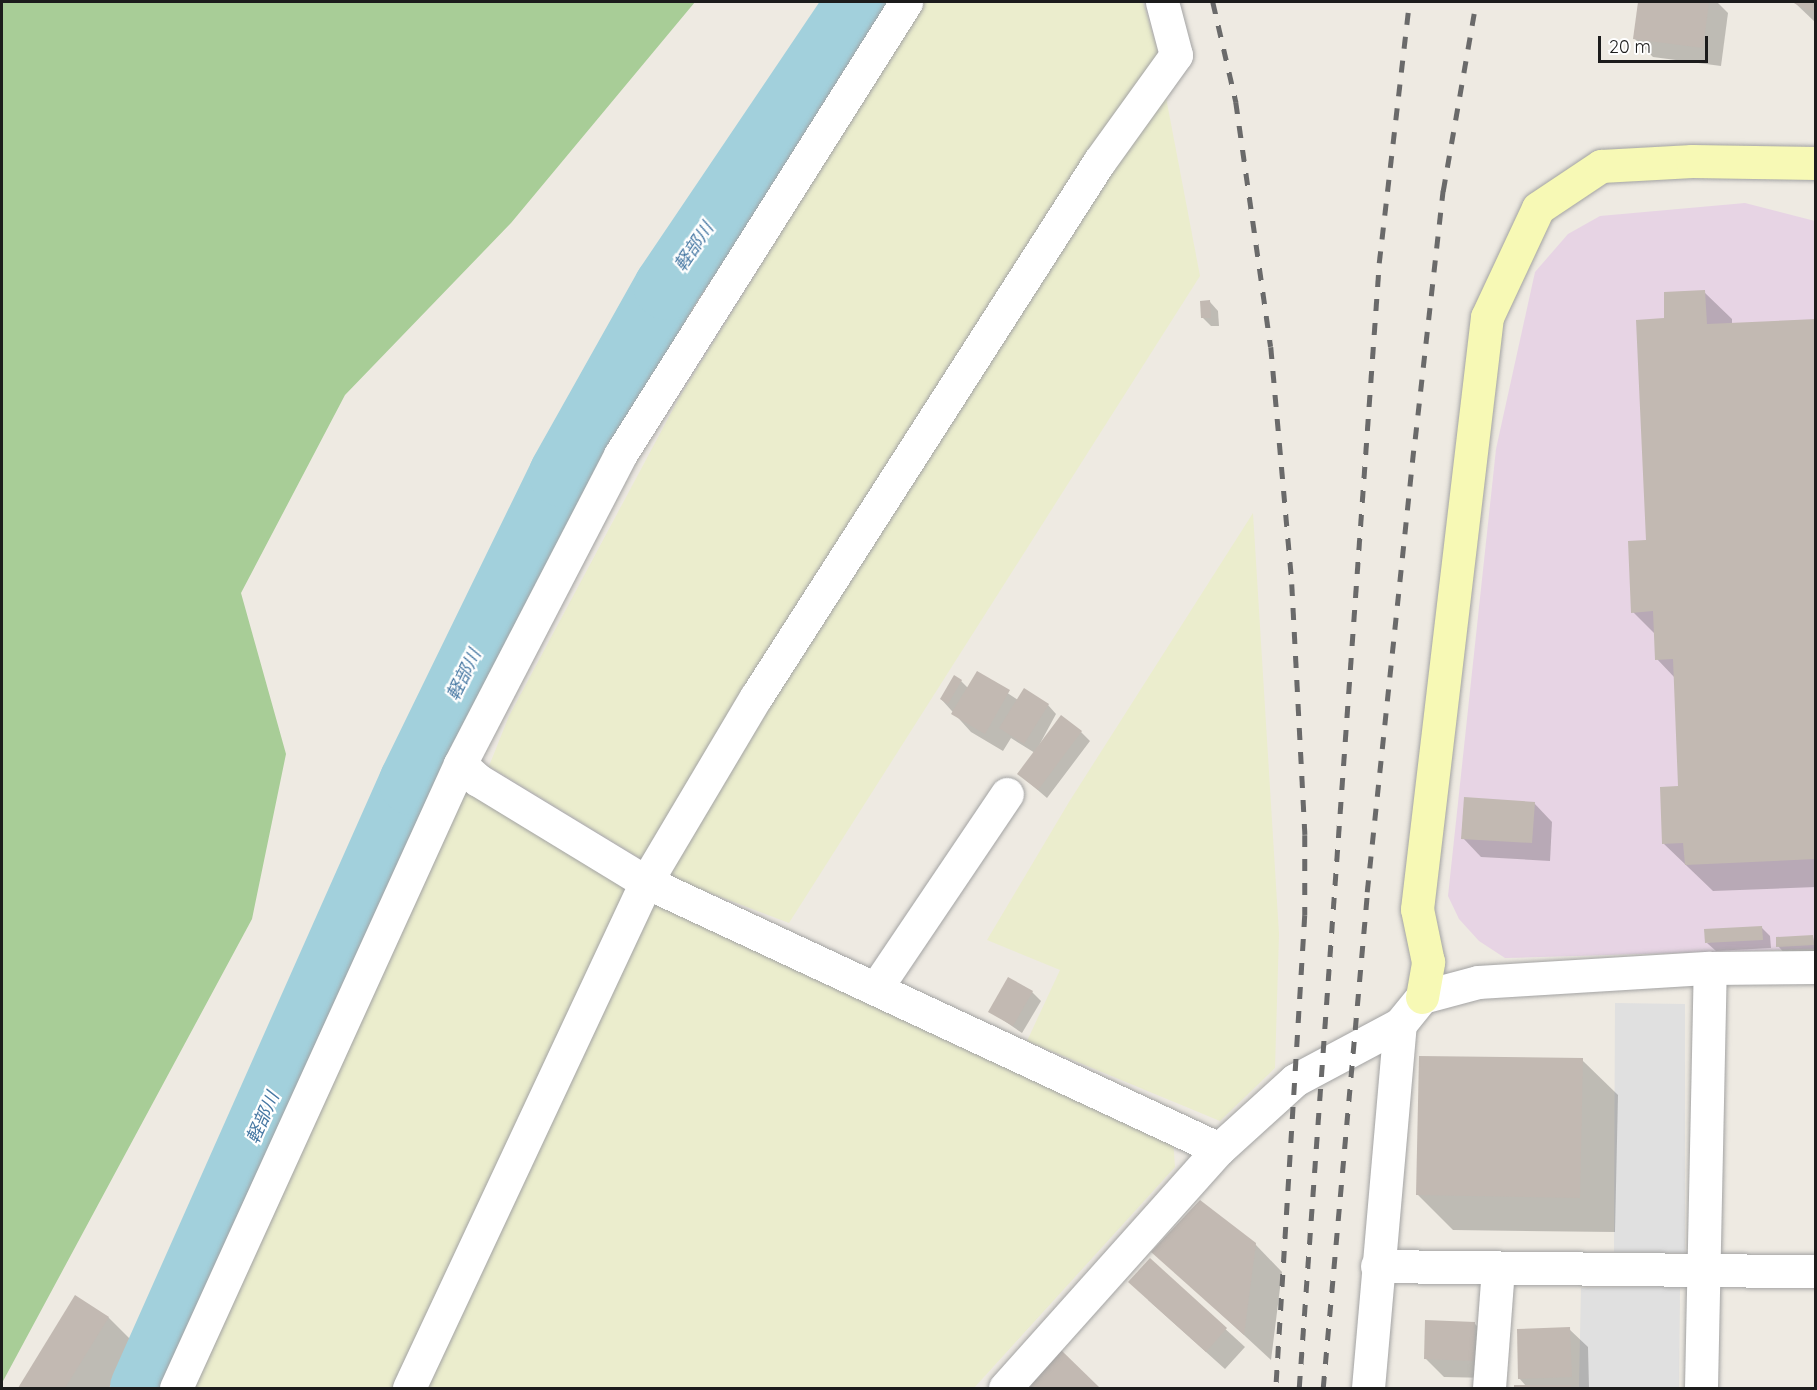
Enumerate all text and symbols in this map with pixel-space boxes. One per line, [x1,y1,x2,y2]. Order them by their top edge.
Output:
scale bar [1601,24,1710,62]
text: 20 m [1609,35,1651,58]
water label: 軽部川 [670,219,718,275]
water label: 軽部川 [442,646,486,704]
water label: 軽部川 [242,1089,284,1147]

